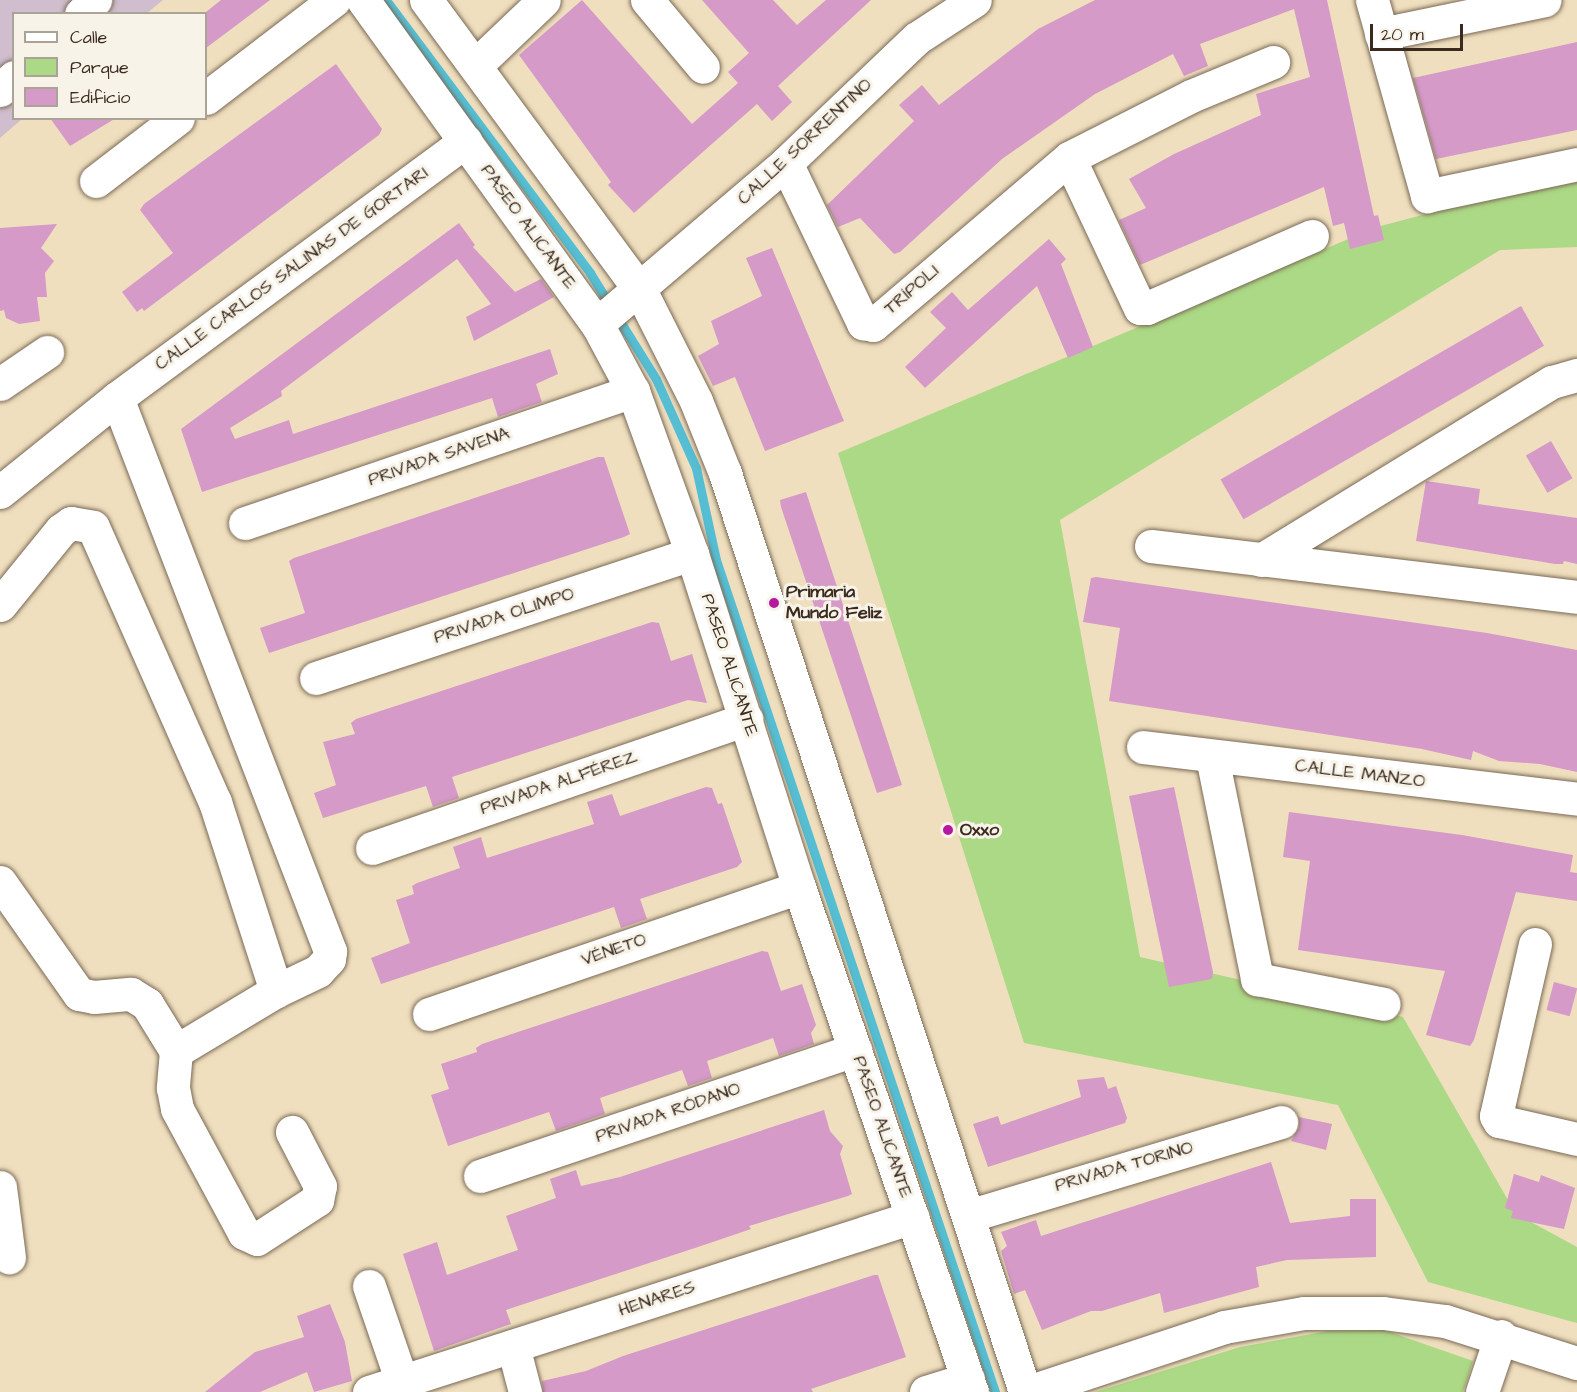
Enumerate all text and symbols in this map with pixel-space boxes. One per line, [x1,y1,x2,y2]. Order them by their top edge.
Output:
legend [12,12,207,120]
scale bar [1373,12,1466,50]
text: 20 m [1381,22,1424,47]
text: Calle [70,25,107,50]
text: Parque [70,55,129,80]
street label: CALLE SORRENTINO [733,74,877,210]
text: Edificio [70,85,130,110]
street label: PASEO ALICANTE [476,161,580,293]
street label: CALLE CARLOS SALINAS DE GORTARI [151,163,433,375]
street label: TRÍPOLI [880,260,944,320]
street label: PRIVADA SAVENA [365,423,513,491]
place label: Primaria Mundo Feliz [786,582,882,624]
street label: PRIVADA OLIMPO [431,583,577,649]
street label: PASEO ALICANTE [696,591,762,739]
marker: Primaria Mundo Feliz [767,596,781,610]
street label: PRIVADA ALFÉREZ [477,746,641,820]
street label: CALLE MANZO [1294,755,1426,793]
place label: Oxxo [960,819,999,841]
marker: Oxxo [941,823,955,837]
street label: VÉNETO [579,929,649,971]
street label: PASEO ALICANTE [848,1053,916,1201]
street label: PRIVADA RÓDANO [593,1078,743,1148]
street label: PRIVADA TORINO [1053,1137,1195,1197]
street label: HENARES [616,1276,698,1322]

